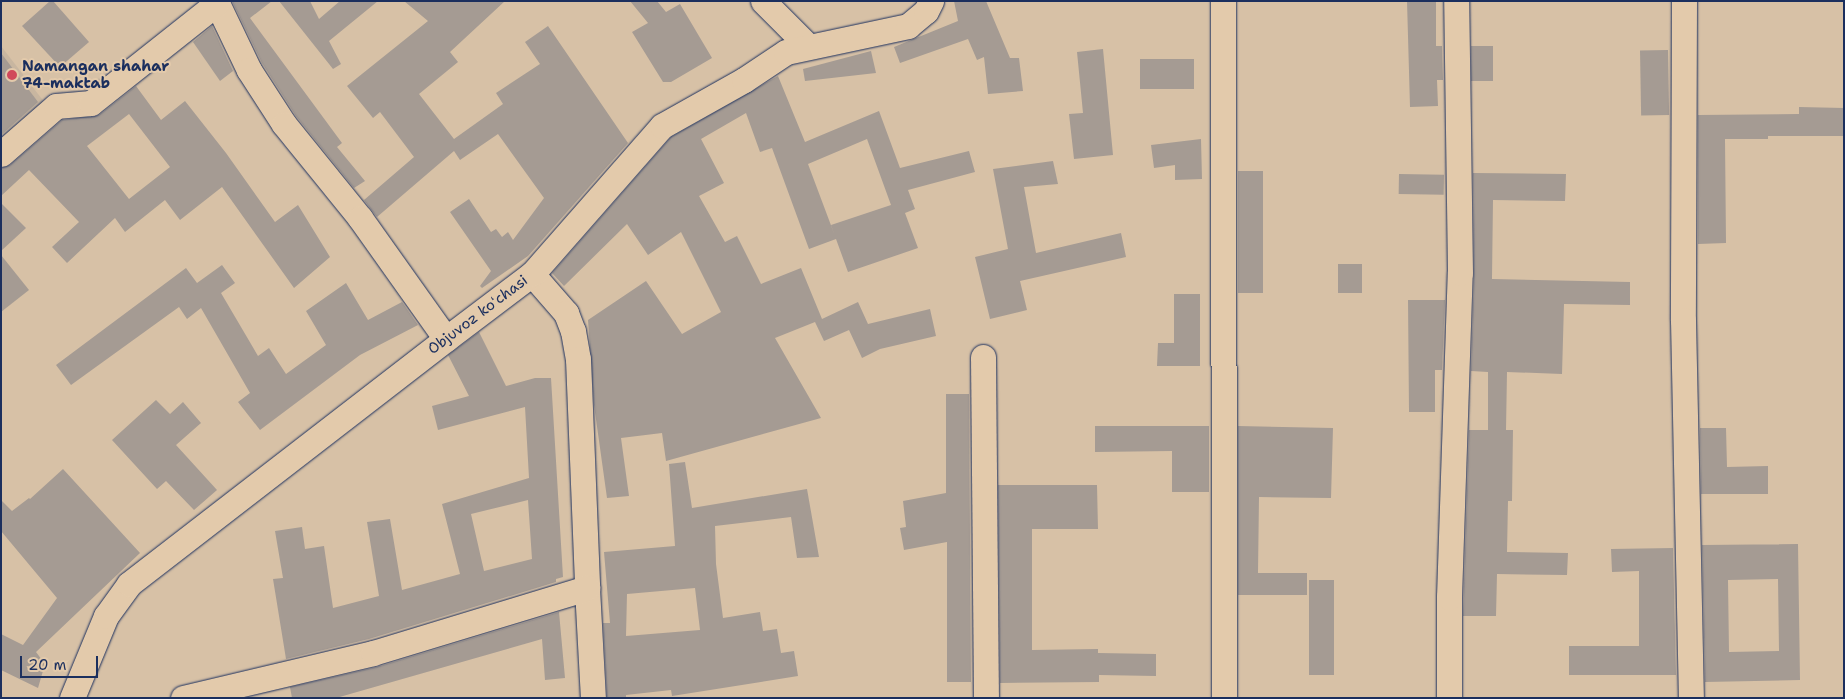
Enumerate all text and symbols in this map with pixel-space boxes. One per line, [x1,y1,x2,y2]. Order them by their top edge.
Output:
place label: Namangan shahar 74-maktab [22,57,169,92]
marker: Namangan shahar 74-maktab [6,69,18,81]
street label: Objuvoz koʻchasi [425,272,531,358]
scale bar [22,646,100,678]
text: 20 m [28,655,67,675]

